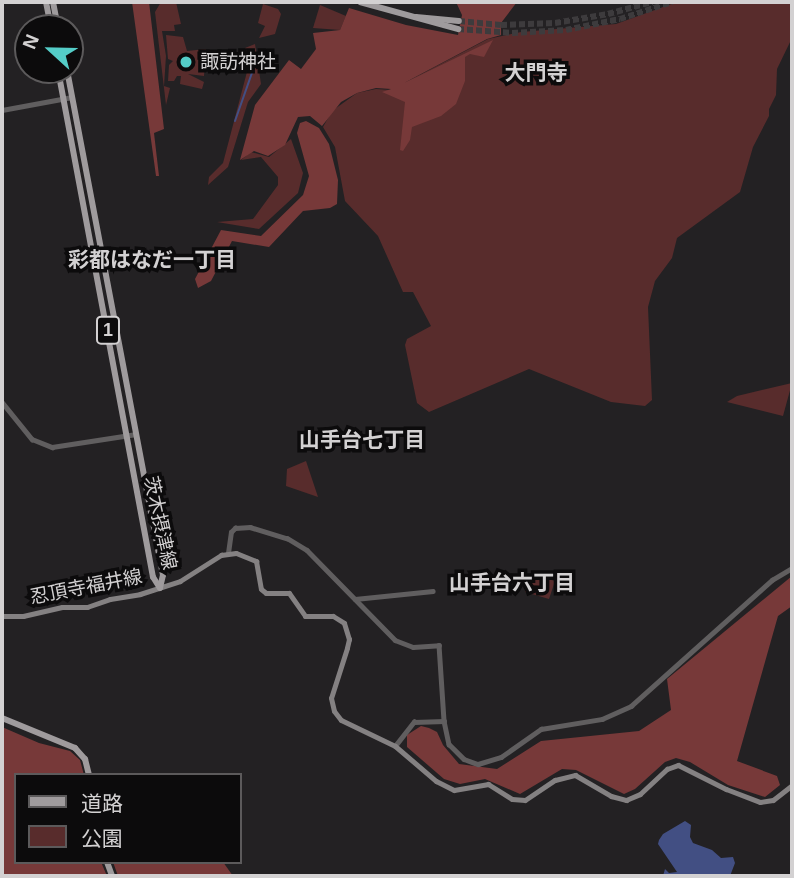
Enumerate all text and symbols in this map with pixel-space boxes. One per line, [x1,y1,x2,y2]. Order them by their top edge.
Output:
north arrow [14,14,84,84]
text: N [19,31,43,52]
place label: 諏訪神社 [200,51,276,73]
marker: 諏訪神社 [178,54,194,70]
district label: 大門寺 [505,60,567,86]
district label: 彩都はなだ一丁目 [68,247,236,273]
road number: 1 [96,316,120,344]
district label: 山手台七丁目 [299,427,425,453]
street label: 茨木摂津線 [139,474,181,572]
street label: 忍頂寺福井線 [28,565,144,609]
district label: 山手台六丁目 [449,570,575,596]
legend [14,773,242,864]
text: 道路 [81,792,123,815]
text: 公園 [81,827,123,850]

